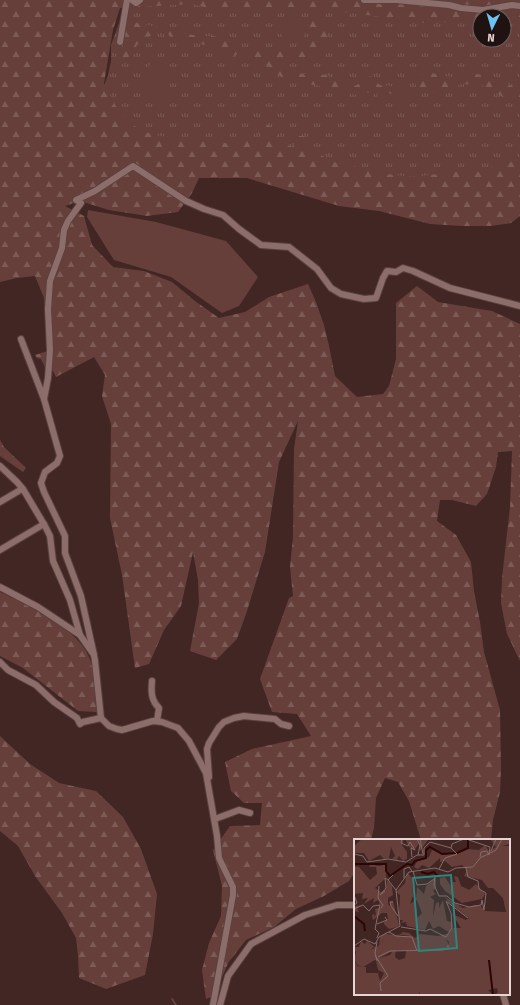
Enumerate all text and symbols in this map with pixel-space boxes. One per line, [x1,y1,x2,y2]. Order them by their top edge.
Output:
north arrow [472,8,512,48]
text: N [487,31,495,44]
inset map [354,839,510,995]

